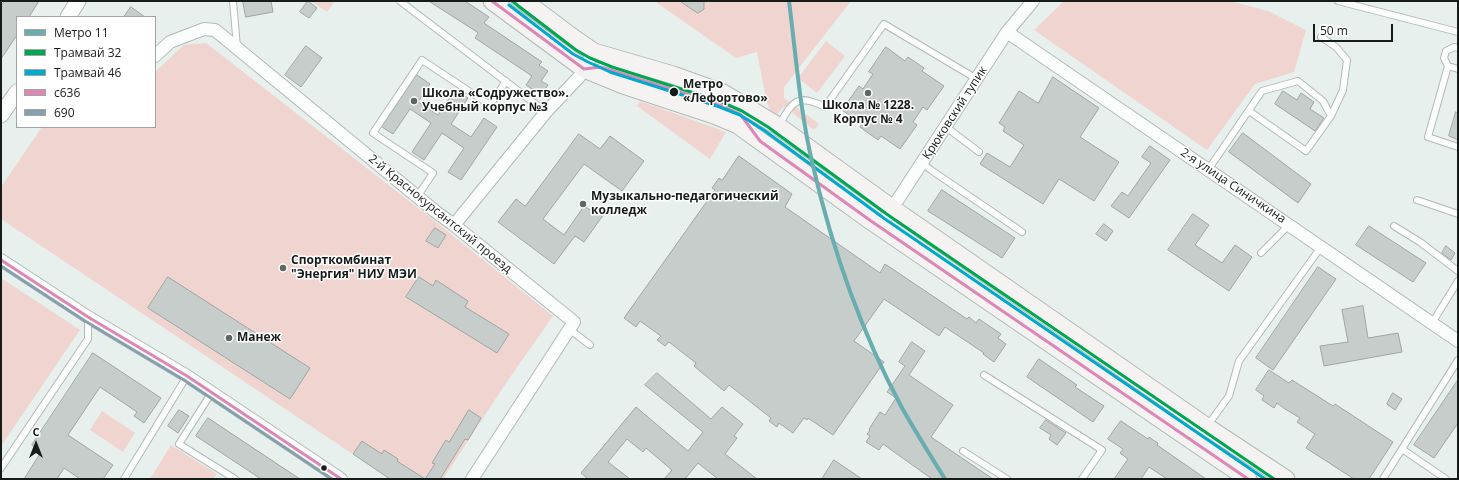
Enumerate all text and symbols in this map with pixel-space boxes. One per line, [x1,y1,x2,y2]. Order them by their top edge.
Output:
legend [16,16,156,128]
scale bar [1315,16,1395,42]
text: 50 m [1320,22,1348,39]
text: Метро 11 [54,24,109,41]
text: Трамвай 32 [54,44,121,61]
text: Трамвай 46 [54,64,121,81]
street label: Крюковский тупик [920,64,990,162]
place label: Метро «Лефортово» [683,78,768,106]
text: с636 [54,84,80,101]
marker: Метро «Лефортово» [668,86,680,98]
place label: Школа «Содружество». Учебный корпус №3 [422,87,569,115]
marker: Школа № 1228. Корпус № 4 [863,88,873,98]
marker: Школа «Содружество». Учебный корпус №3 [409,96,419,106]
place label: Школа № 1228. Корпус № 4 [822,99,914,127]
text: 690 [54,104,75,121]
street label: 2-я улица Синичкина [1178,145,1288,227]
street label: 2-й Краснокурсантский проезд [365,152,515,276]
place label: Музыкально-педагогический колледж [591,190,779,218]
marker: Музыкально-педагогический колледж [578,199,588,209]
place label: Спорткомбинат "Энергия" НИУ МЭИ [291,254,417,282]
marker: Спорткомбинат "Энергия" НИУ МЭИ [278,263,288,273]
place label: Манеж [237,331,281,345]
marker: Манеж [224,333,234,343]
north arrow [16,424,56,464]
text: С [32,424,40,439]
unlabelled marker [319,463,329,473]

